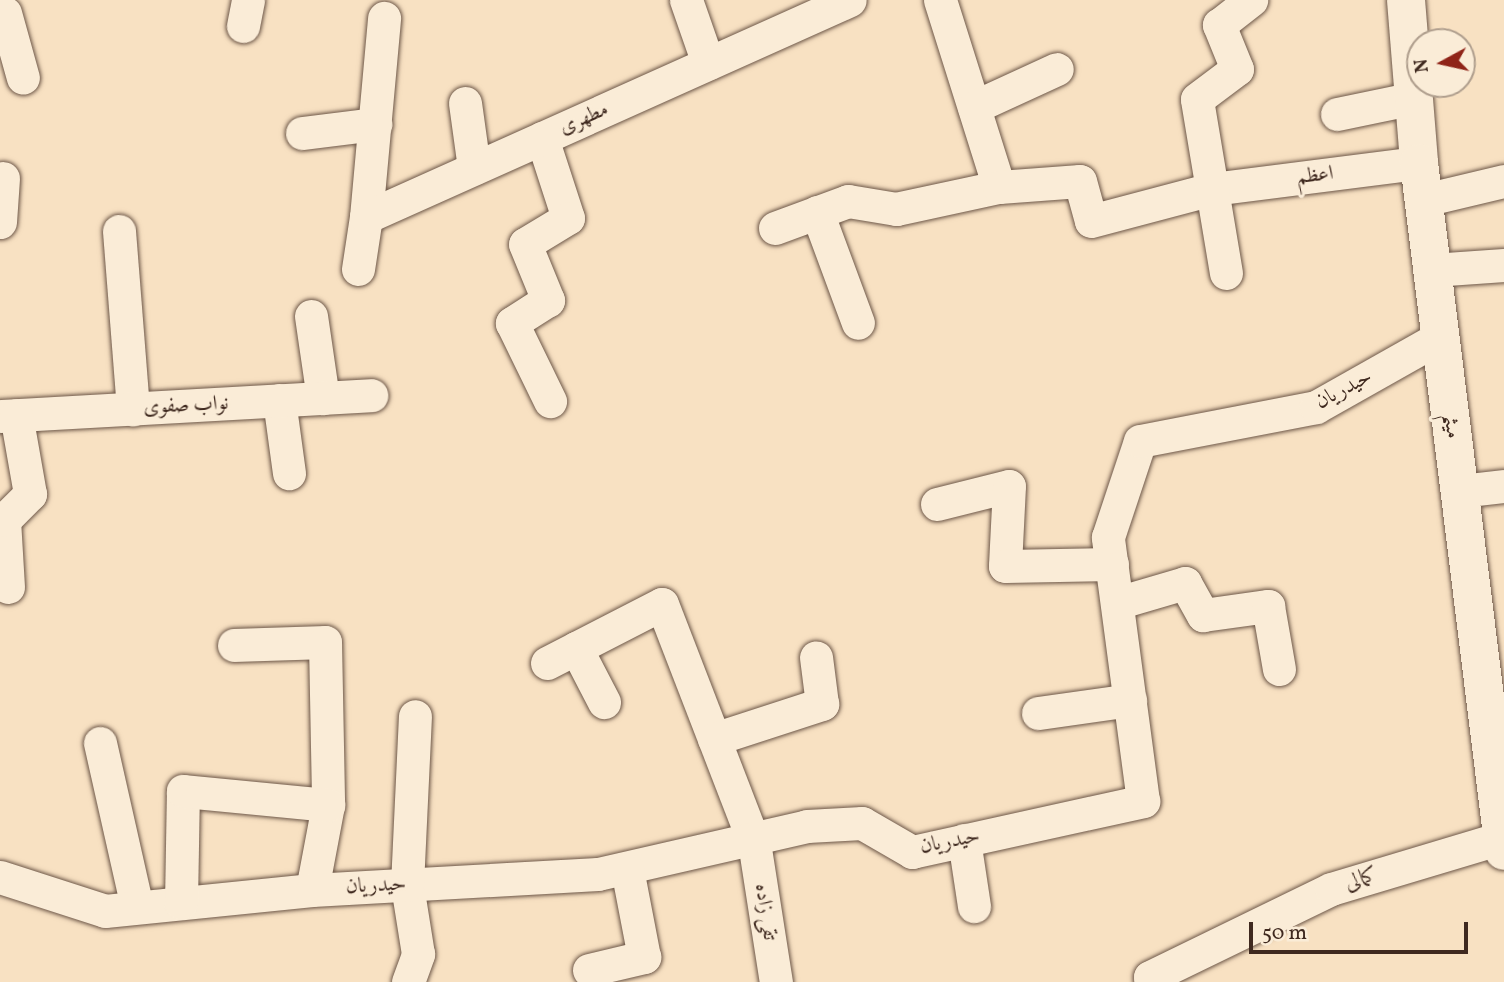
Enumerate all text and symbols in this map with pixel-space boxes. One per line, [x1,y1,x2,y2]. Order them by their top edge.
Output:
north arrow [1406,28,1476,98]
text: N [1408,57,1436,74]
street label: مطهری [555,97,613,141]
street label: اعظم [1295,161,1335,191]
street label: حیدریان [1311,365,1377,415]
street label: نواب صفوی [143,391,229,421]
street label: میثم [1437,412,1465,440]
street label: حیدریان [918,824,982,860]
street label: کمالی [1342,863,1380,897]
street label: حیدریان [345,872,407,900]
street label: تقی زاده [748,882,782,942]
scale bar [1252,908,1471,952]
text: 50 m [1262,919,1307,948]

